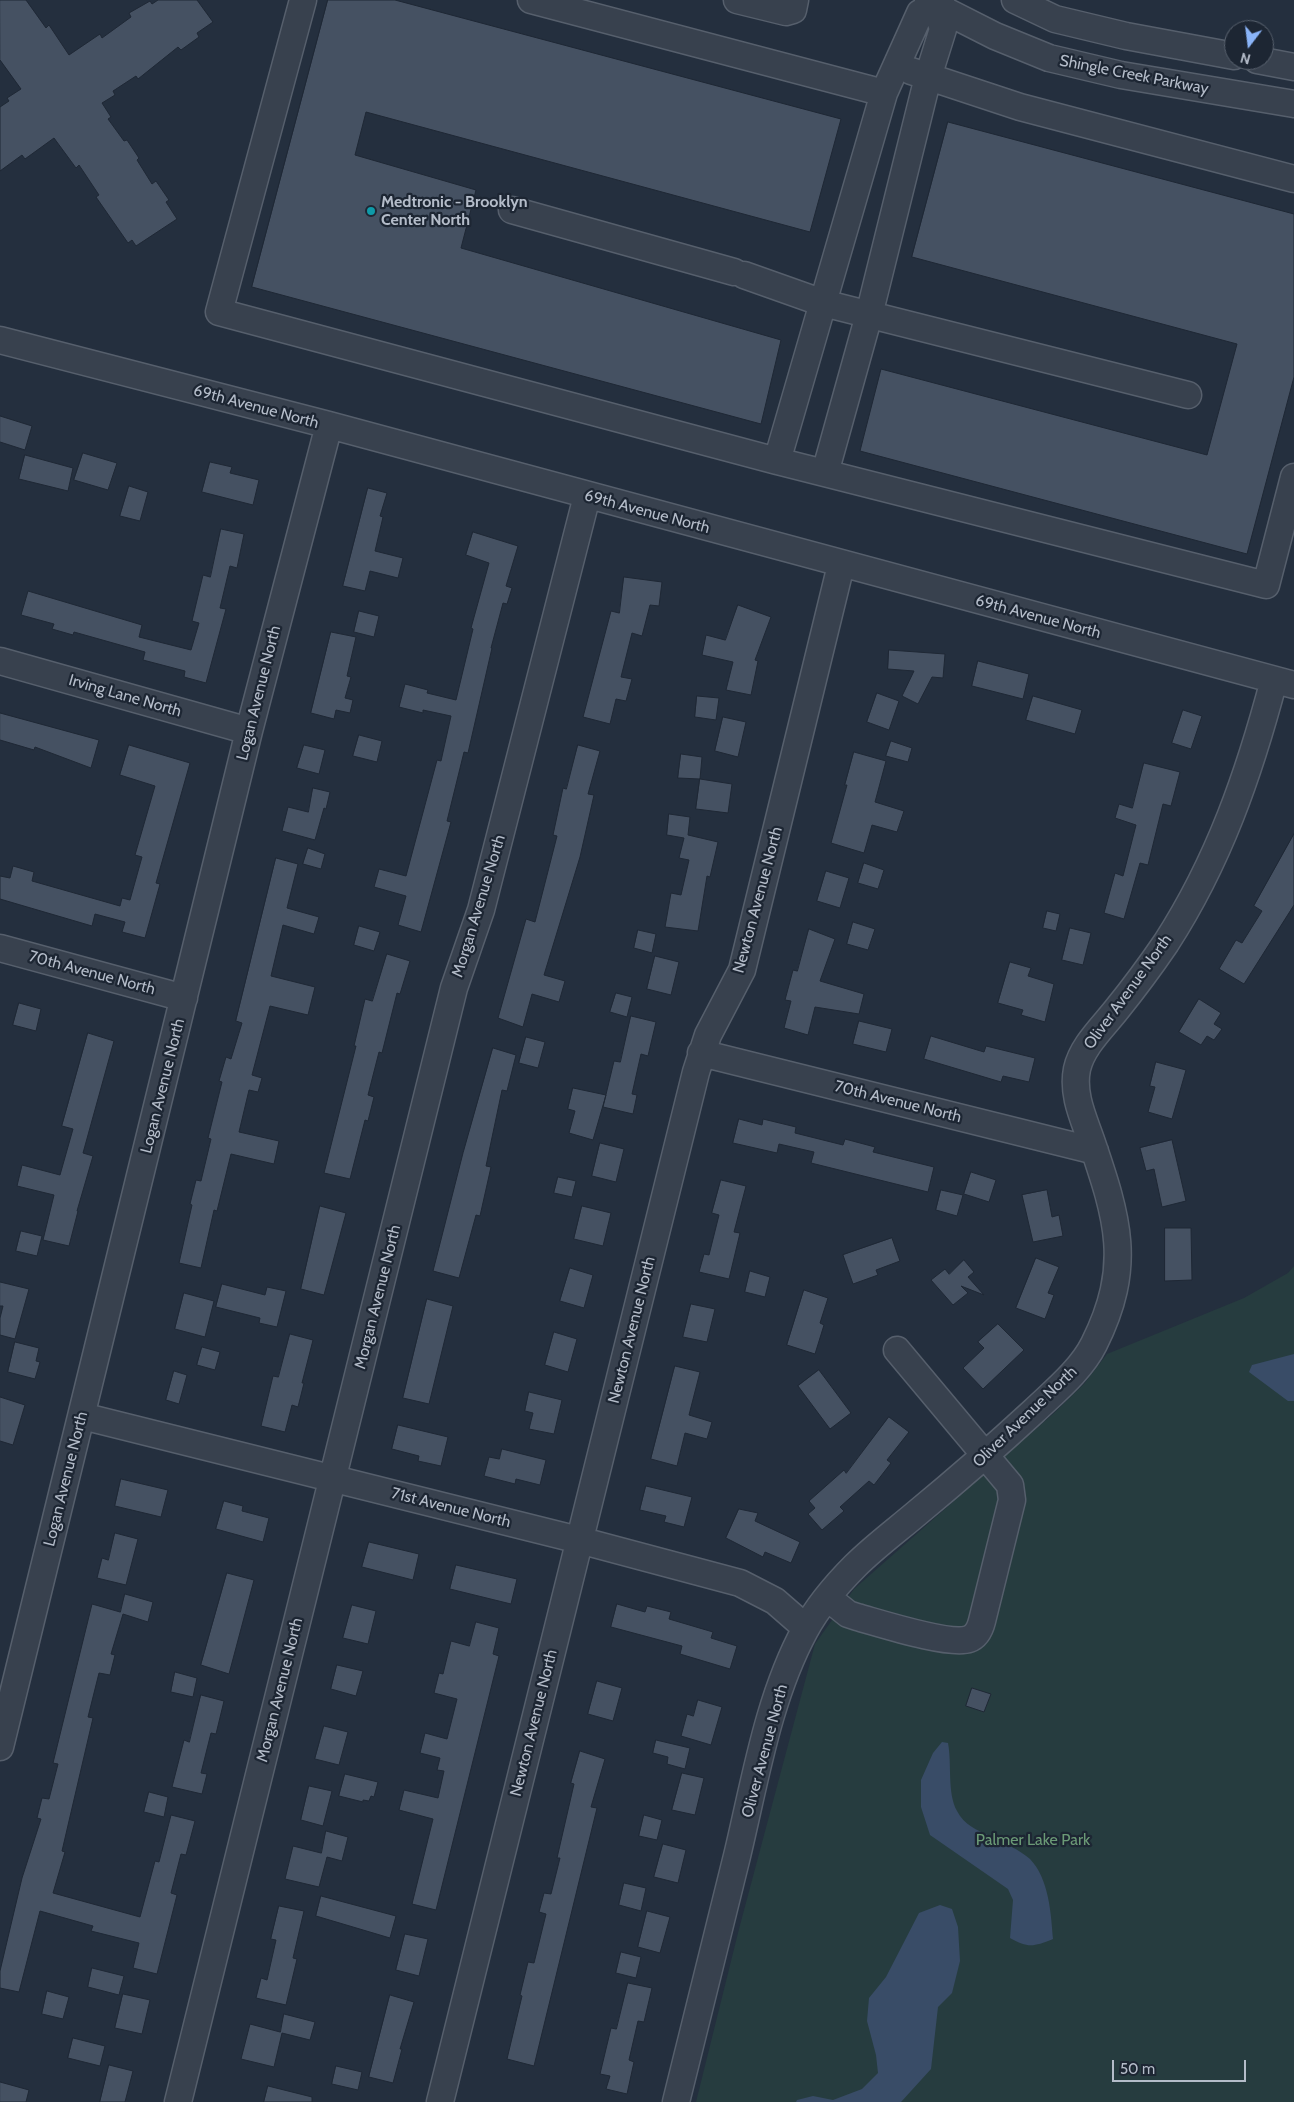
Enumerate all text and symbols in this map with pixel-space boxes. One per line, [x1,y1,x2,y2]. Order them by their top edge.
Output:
north arrow [1224,20,1274,70]
text: N [1238,49,1252,68]
street label: Shingle Creek Parkway [1058,51,1210,99]
place label: Medtronic - Brooklyn Center North [381,192,528,230]
marker: Medtronic - Brooklyn Center North [365,205,377,217]
street label: 69th Avenue North [191,381,321,433]
street label: 69th Avenue North [582,486,712,538]
street label: 69th Avenue North [973,591,1103,643]
street label: Logan Avenue North [233,624,285,762]
street label: Irving Lane North [67,671,183,721]
street label: Newton Avenue North [729,825,787,975]
street label: Morgan Avenue North [448,832,510,980]
street label: Oliver Avenue North [1080,931,1176,1053]
street label: 70th Avenue North [27,947,157,999]
street label: Logan Avenue North [137,1017,189,1155]
street label: 70th Avenue North [833,1077,963,1127]
street label: Morgan Avenue North [351,1223,405,1371]
street label: Newton Avenue North [604,1255,660,1405]
street label: Oliver Avenue North [969,1362,1081,1472]
street label: Logan Avenue North [40,1410,92,1548]
street label: 71st Avenue North [389,1484,513,1532]
street label: Morgan Avenue North [253,1616,307,1764]
street label: Newton Avenue North [506,1648,562,1798]
street label: Oliver Avenue North [738,1682,792,1820]
park label: Palmer Lake Park [976,1830,1090,1850]
scale bar [1114,2050,1248,2082]
text: 50 m [1120,2060,1155,2078]

